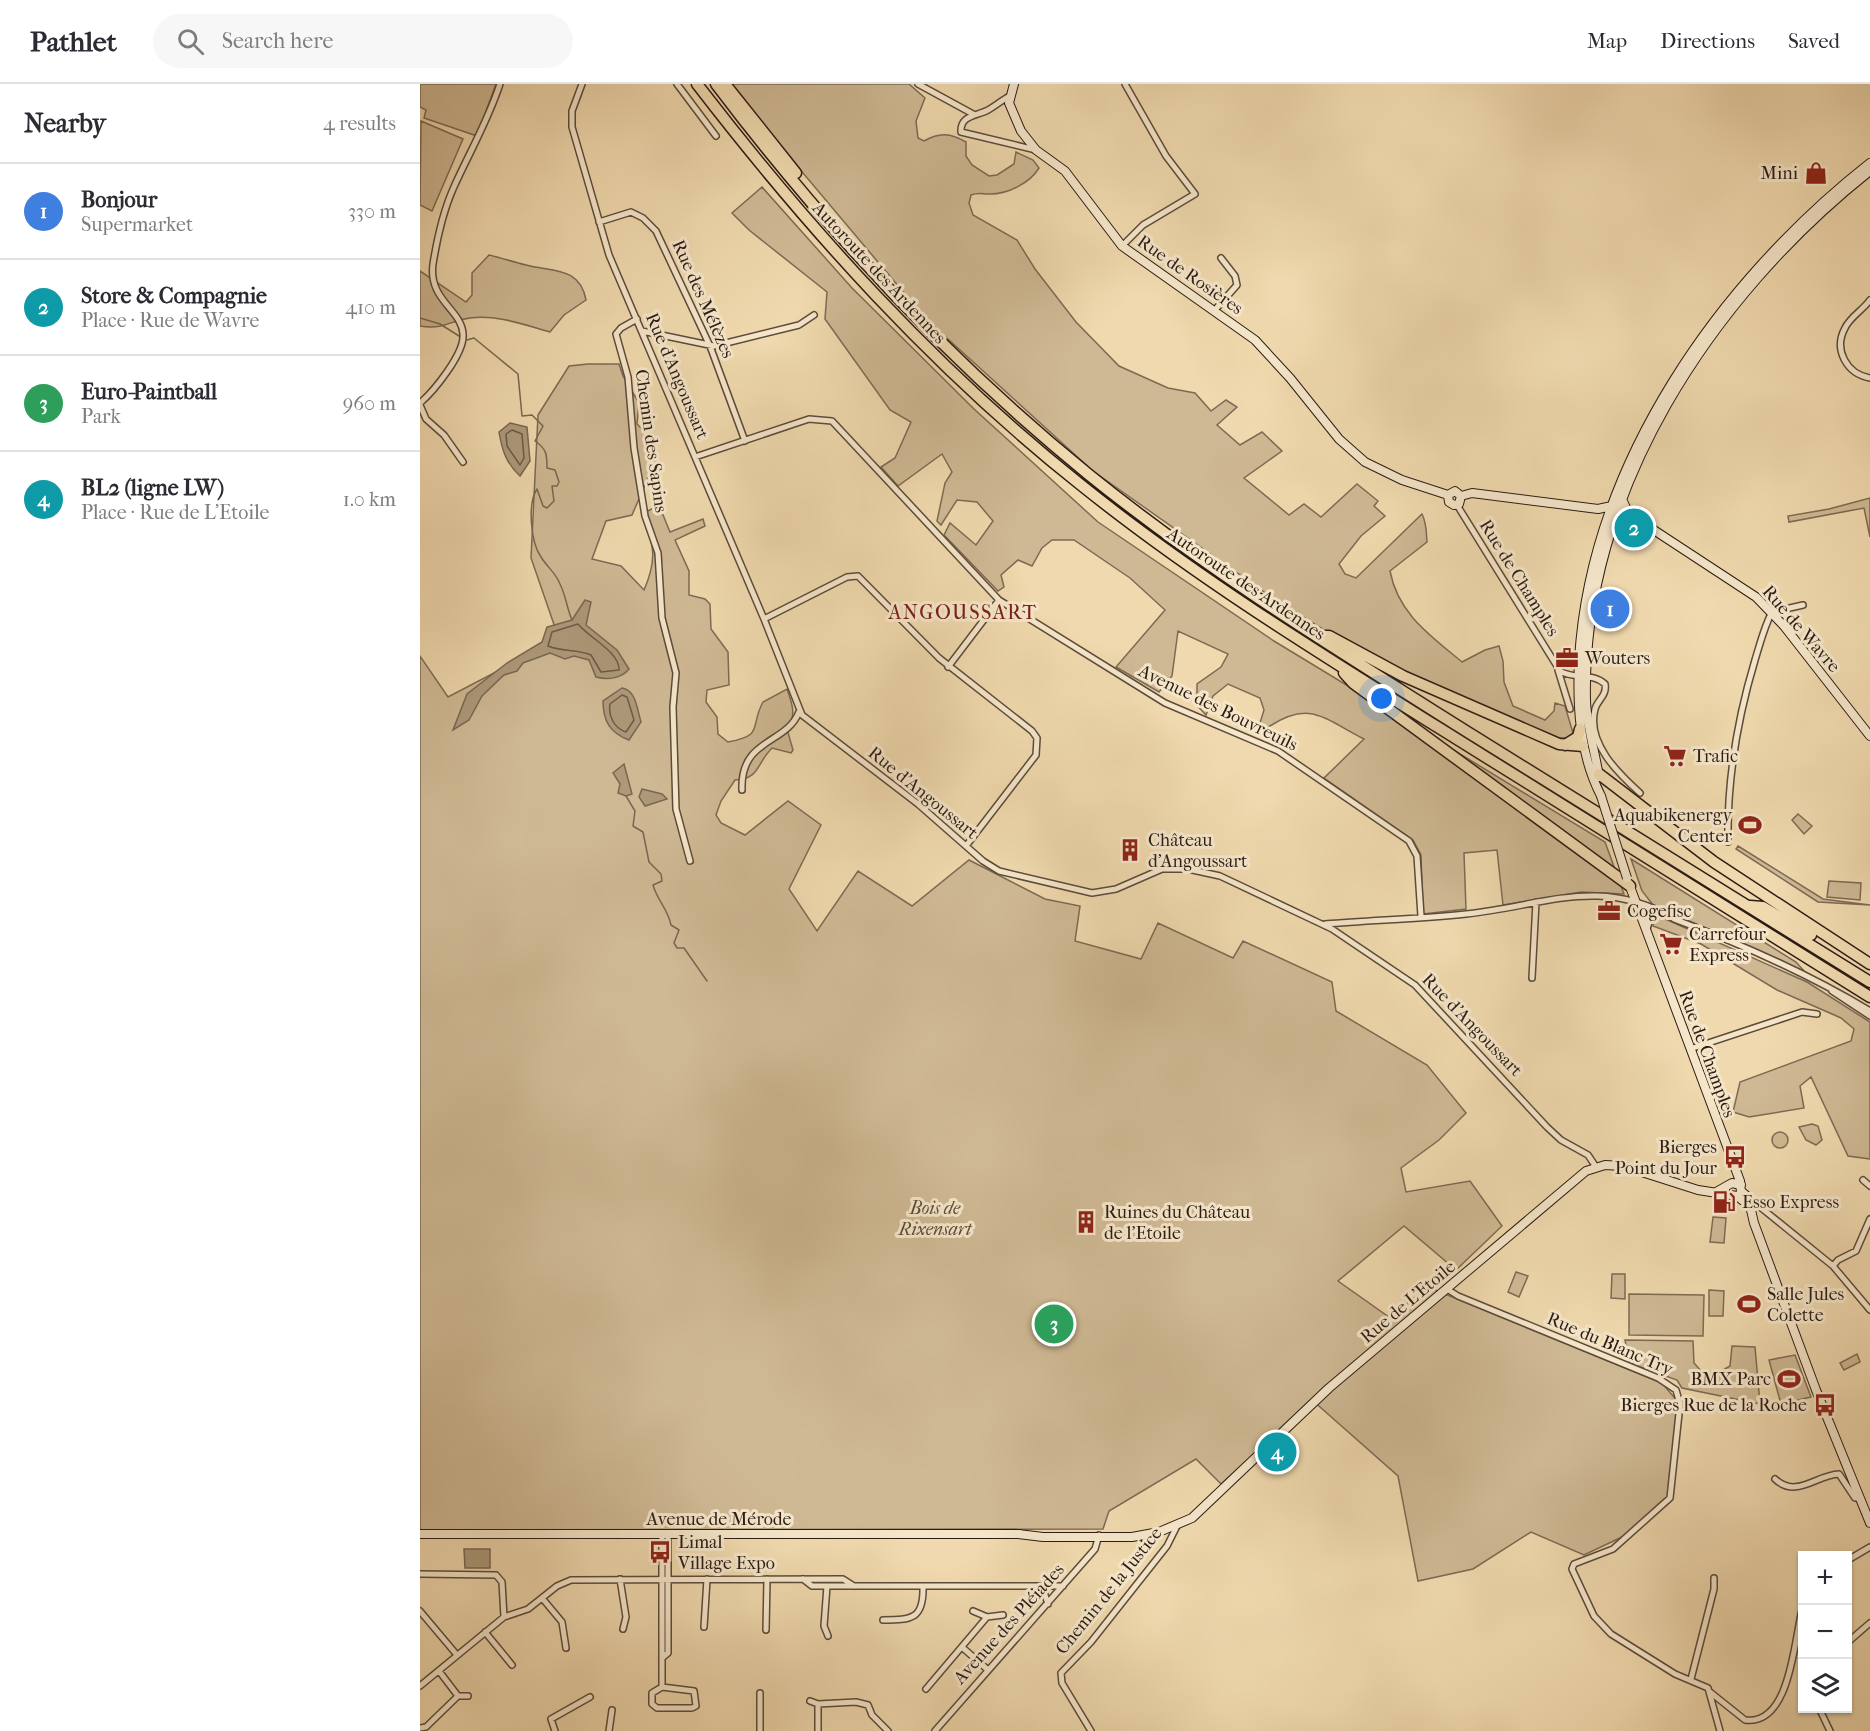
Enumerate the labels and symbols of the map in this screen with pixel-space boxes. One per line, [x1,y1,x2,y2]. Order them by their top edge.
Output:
shop icon: Mini [1803,160,1829,186]
place label: Mini [1760,163,1799,184]
street label: Autoroute des Ardennes [807,197,950,349]
street label: Rue de Rosières [1133,231,1247,319]
street label: Rue des Mélèzes [668,237,739,362]
street label: Rue d'Angoussart [641,310,713,443]
street label: Chemin des Sapins [631,368,672,514]
pin: 2 [1614,506,1654,550]
street label: Rue de Champles [1475,516,1564,641]
street label: Autoroute des Ardennes [1162,523,1329,645]
street label: Rue de Wavre [1758,581,1844,677]
pin: 1 [1590,586,1630,632]
district label: ANGOUSSART [887,601,1038,624]
office icon: Wouters [1554,645,1580,671]
place label: Wouters [1584,648,1651,669]
street label: Avenue des Bouvreuils [1134,660,1301,756]
your location [1367,684,1396,713]
street label: Rue d'Angoussart [864,742,983,844]
supermarket icon: Trafic [1662,743,1688,769]
place label: Trafic [1693,746,1738,767]
place label: Aquabikenergy Center [1613,805,1733,847]
sports icon: Aquabikenergy Center [1737,812,1763,838]
place label: Château d'Angoussart [1148,830,1248,872]
building icon: Château d'Angoussart [1117,837,1143,863]
office icon: Cogefisc [1596,898,1622,924]
place label: Cogefisc [1627,901,1691,922]
place label: Carrefour Express [1689,924,1766,966]
supermarket icon: Carrefour Express [1658,931,1684,957]
street label: Rue d'Angoussart [1418,969,1527,1081]
street label: Rue de Champles [1674,988,1740,1121]
place label: Bierges Point du Jour [1615,1137,1717,1179]
bus stop icon: Bierges Point du Jour [1722,1144,1748,1170]
fuel station icon: Esso Express [1711,1189,1737,1215]
place label: Esso Express [1742,1192,1839,1213]
park label: Bois de Rixensart [898,1198,973,1240]
place label: Ruines du Château de l'Etoile [1104,1202,1250,1244]
building icon: Ruines du Château de l'Etoile [1073,1209,1099,1235]
street label: Rue de L'Etoile [1356,1256,1460,1348]
place label: Salle Jules Colette [1767,1284,1845,1326]
sports icon: Salle Jules Colette [1736,1291,1762,1317]
pin: 3 [1034,1302,1074,1346]
street label: Rue du Blanc Try [1544,1308,1677,1381]
sports icon: BMX Parc [1776,1366,1802,1392]
place label: BMX Parc [1690,1369,1771,1390]
bus stop icon: Bierges Rue de la Roche [1812,1392,1838,1418]
place label: Bierges Rue de la Roche [1620,1395,1807,1416]
pin: 4 [1258,1430,1296,1474]
street label: Avenue de Mérode [645,1509,792,1530]
street label: Chemin de la Justice [1051,1523,1167,1659]
place label: Limal Village Expo [677,1532,775,1574]
bus stop icon: Limal Village Expo [647,1539,673,1565]
street label: Avenue des Pléiades [949,1559,1069,1689]

